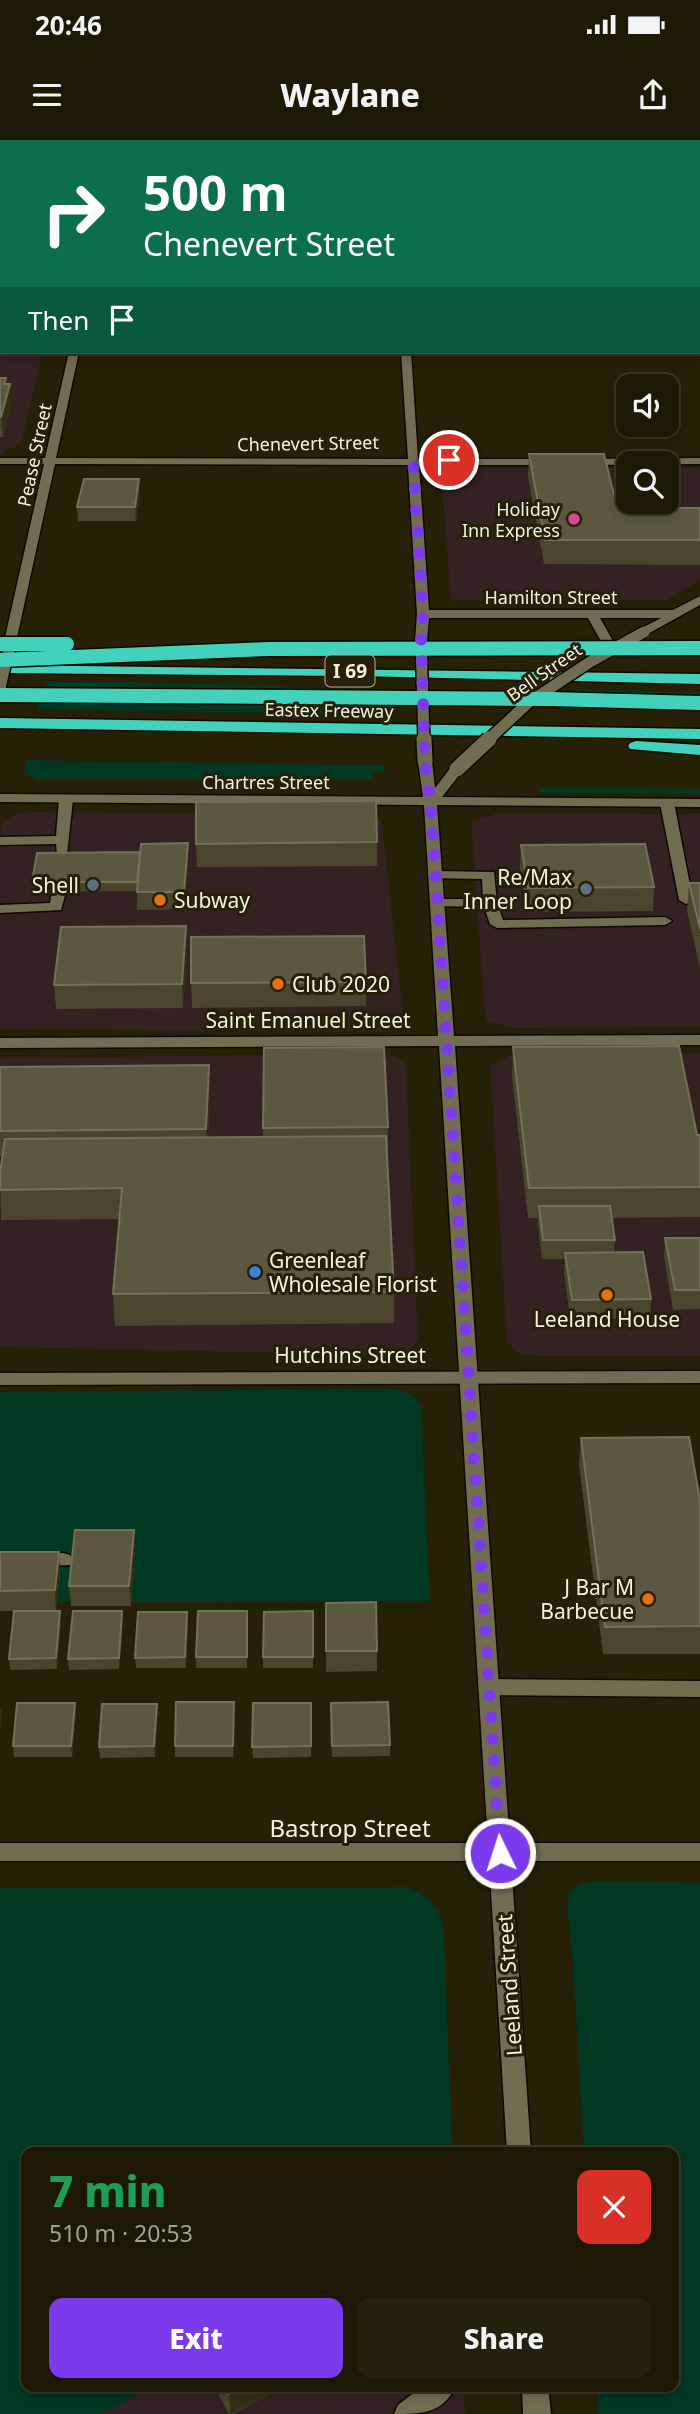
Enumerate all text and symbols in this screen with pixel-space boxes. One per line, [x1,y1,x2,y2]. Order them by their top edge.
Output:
text: 20:46 [35,7,102,43]
text: Waylane [280,73,420,116]
icon: menu [28,76,66,114]
icon: share [634,76,672,114]
text: 500 m [143,159,288,225]
icon: right [28,168,119,259]
text: Chenevert Street [143,222,395,265]
icon: arrive [103,301,141,339]
text: Then [28,302,89,338]
map controls [616,374,679,514]
button: sound [616,374,679,437]
street label: Pease Street [11,401,57,509]
street label: Chenevert Street [237,430,380,456]
pin [419,430,479,490]
icon: arrive [430,441,468,479]
button: search [616,451,679,514]
place label: Holiday Inn Express [462,497,561,542]
marker: Holiday Inn Express [566,511,582,527]
street label: Hamilton Street [484,585,618,609]
street label: Bell Street [502,637,587,707]
road number: I 69 [326,656,374,686]
street label: Eastex Freeway [264,697,395,723]
street label: Chartres Street [202,770,330,794]
place label: Re/Max Inner Loop [464,863,572,915]
place label: Shell [32,871,79,899]
marker: Shell [85,877,101,893]
marker: Re/Max Inner Loop [578,881,594,897]
place label: Subway [174,886,250,914]
marker: Subway [152,892,168,908]
place label: Club 2020 [292,970,390,998]
marker: Club 2020 [270,976,286,992]
street label: Saint Emanuel Street [205,1006,411,1034]
place label: Greenleaf Wholesale Florist [269,1246,437,1298]
marker: Greenleaf Wholesale Florist [247,1264,263,1280]
marker: Leeland House [599,1287,615,1303]
place label: Leeland House [534,1305,680,1333]
street label: Hutchins Street [274,1341,426,1369]
place label: J Bar M Barbecue [540,1573,634,1625]
marker: J Bar M Barbecue [640,1591,656,1607]
street label: Bastrop Street [269,1811,431,1844]
position arrow [463,1816,537,1890]
street label: Leeland Street [490,1913,528,2057]
text: 7 min [49,2162,166,2219]
button: close [577,2170,651,2244]
text: 510 m · 20:53 [49,2217,193,2249]
button: Exit [49,2298,343,2378]
button: Share [357,2298,651,2378]

